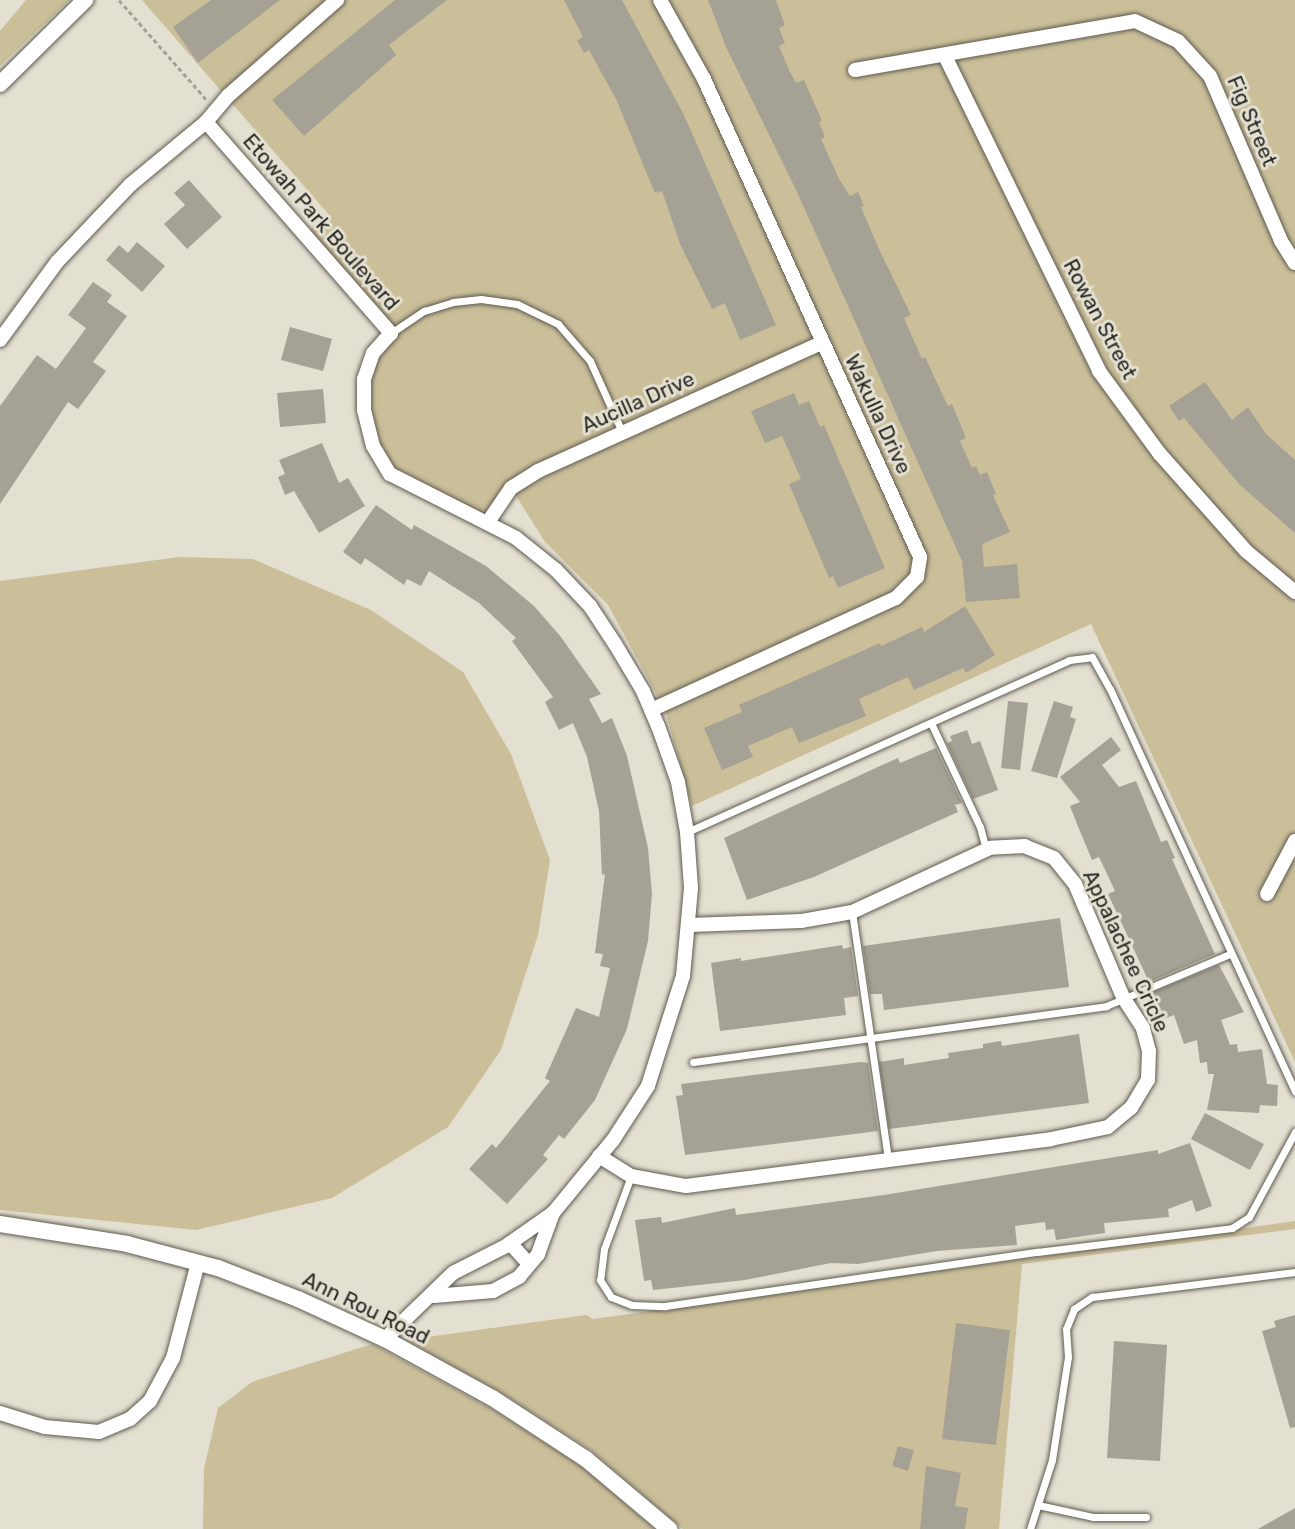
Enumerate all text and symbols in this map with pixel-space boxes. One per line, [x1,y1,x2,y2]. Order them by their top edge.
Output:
street label: Fig Street [1222,72,1282,170]
street label: Etowah Park Boulevard [237,129,405,315]
street label: Rowan Street [1058,255,1142,383]
street label: Wakulla Drive [839,350,917,478]
street label: Aucilla Drive [578,366,698,438]
street label: Appalachee Cricle [1077,866,1175,1036]
street label: Ann Rou Road [299,1266,433,1350]

